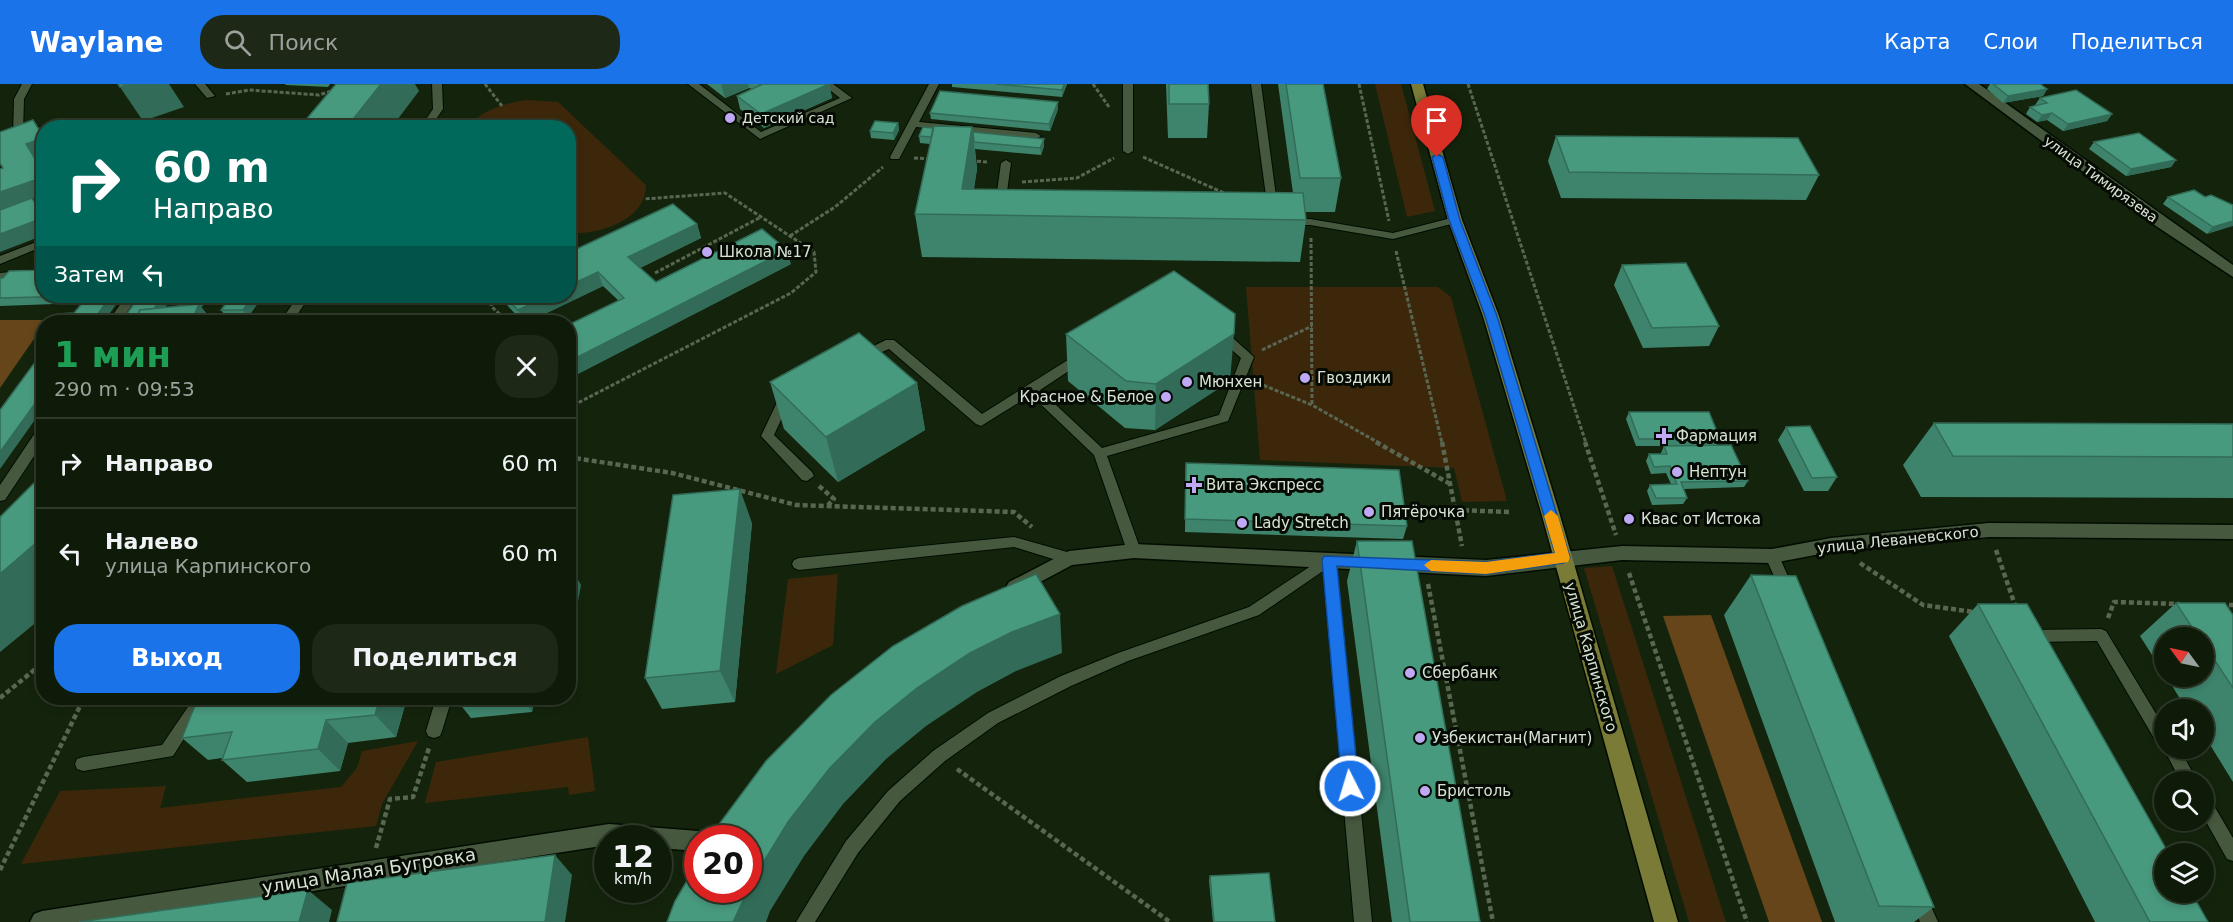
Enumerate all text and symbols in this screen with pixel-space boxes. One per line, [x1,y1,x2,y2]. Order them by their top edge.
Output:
search box [200,15,620,69]
text: Waylane [30,26,164,59]
icon: search [221,26,254,59]
text: Поиск [269,30,338,55]
text: Карта [1884,30,1950,54]
text: Слои [1983,30,2038,54]
text: Поделиться [2071,30,2203,54]
pin [1411,95,1462,157]
icon: arrive [1420,104,1453,137]
place label: Детский сад [742,110,834,126]
marker: Детский сад [723,111,737,125]
street label: улица Тимирязева [2041,132,2161,226]
text: 60 m [153,143,270,192]
icon: right [54,144,132,222]
text: Направо [153,193,274,224]
place label: Школа №17 [719,243,812,261]
marker: Школа №17 [700,245,714,259]
icon: left [137,258,170,291]
text: Затем [54,262,125,287]
text: 1 мин [54,334,171,375]
button: close [495,335,558,398]
place label: Гвоздики [1317,369,1391,387]
marker: Гвоздики [1298,371,1312,385]
place label: Мюнхен [1199,373,1262,391]
marker: Мюнхен [1180,375,1194,389]
text: 290 m · 09:53 [54,377,195,401]
place label: Красное & Белое [1019,388,1154,406]
marker: Красное & Белое [1159,390,1173,404]
place label: Фармация [1676,427,1757,445]
marker: Фармация [1657,429,1671,443]
icon: right [54,447,87,480]
text: Направо [105,451,213,476]
text: 60 m [502,451,558,476]
place label: Нептун [1689,463,1747,481]
marker: Нептун [1670,465,1684,479]
place label: Вита Экспресс [1206,476,1322,494]
marker: Вита Экспресс [1187,478,1201,492]
place label: Пятёрочка [1381,503,1465,521]
marker: Пятёрочка [1362,505,1376,519]
place label: Квас от Истока [1641,510,1761,528]
marker: Квас от Истока [1622,512,1636,526]
place label: Lady Stretch [1254,514,1349,532]
marker: Lady Stretch [1235,516,1249,530]
street label: улица Леваневского [1816,523,1980,557]
text: Налево [105,529,198,554]
icon: left [54,537,87,570]
text: 60 m [502,541,558,566]
text: улица Карпинского [105,554,311,578]
street label: улица Карпинского [1561,580,1621,734]
button: Выход [54,624,300,693]
button: Поделиться [312,624,558,693]
north arrow [2154,627,2214,687]
map controls [2154,627,2214,903]
place label: Сбербанк [1422,664,1498,682]
marker: Сбербанк [1403,666,1417,680]
button: sound [2154,699,2214,759]
place label: Узбекистан(Магнит) [1432,729,1592,747]
marker: Узбекистан(Магнит) [1413,731,1427,745]
position arrow [1318,754,1382,818]
button: search [2154,771,2214,831]
place label: Бристоль [1437,782,1511,800]
marker: Бристоль [1418,784,1432,798]
speed limit sign: 20 [684,825,762,903]
text: 12 [612,839,654,874]
street label: улица Малая Бугровка [261,843,477,898]
button: layers [2154,843,2214,903]
text: km/h [614,870,652,888]

